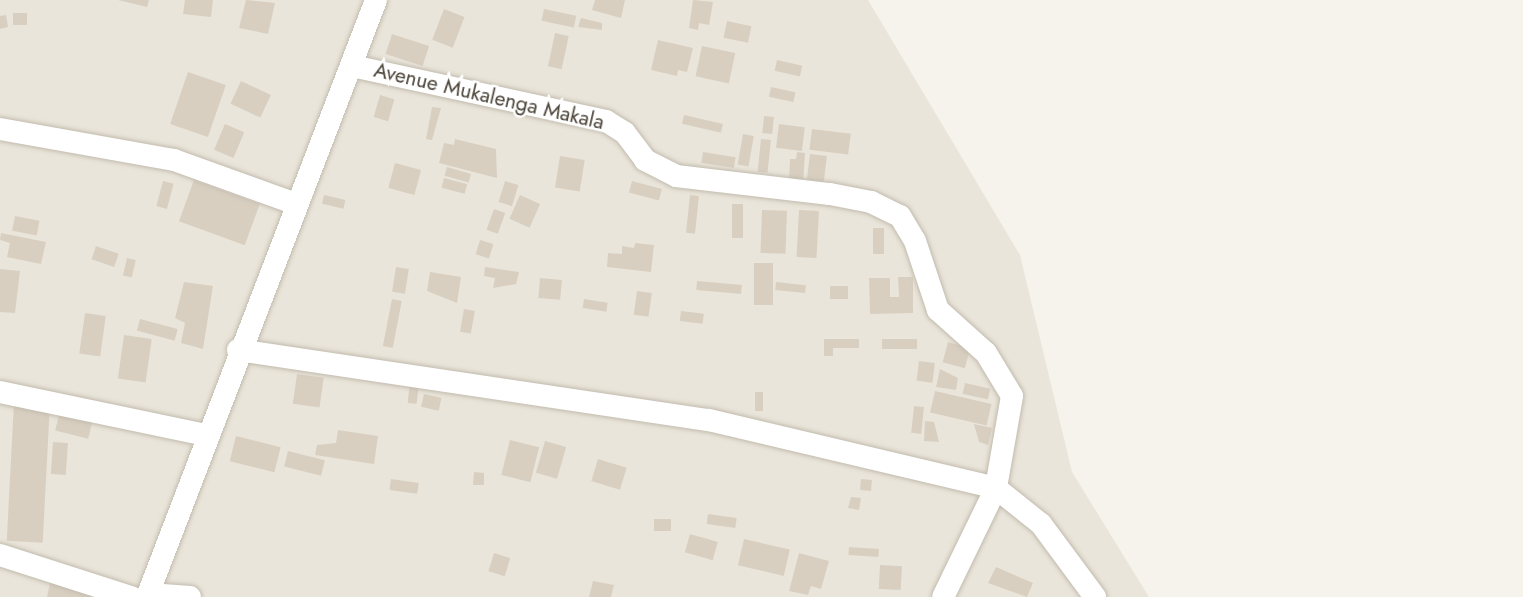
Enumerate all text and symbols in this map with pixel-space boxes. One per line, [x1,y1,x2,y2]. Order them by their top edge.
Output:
street label: Avenue Mukalenga Makala [371,57,607,135]

